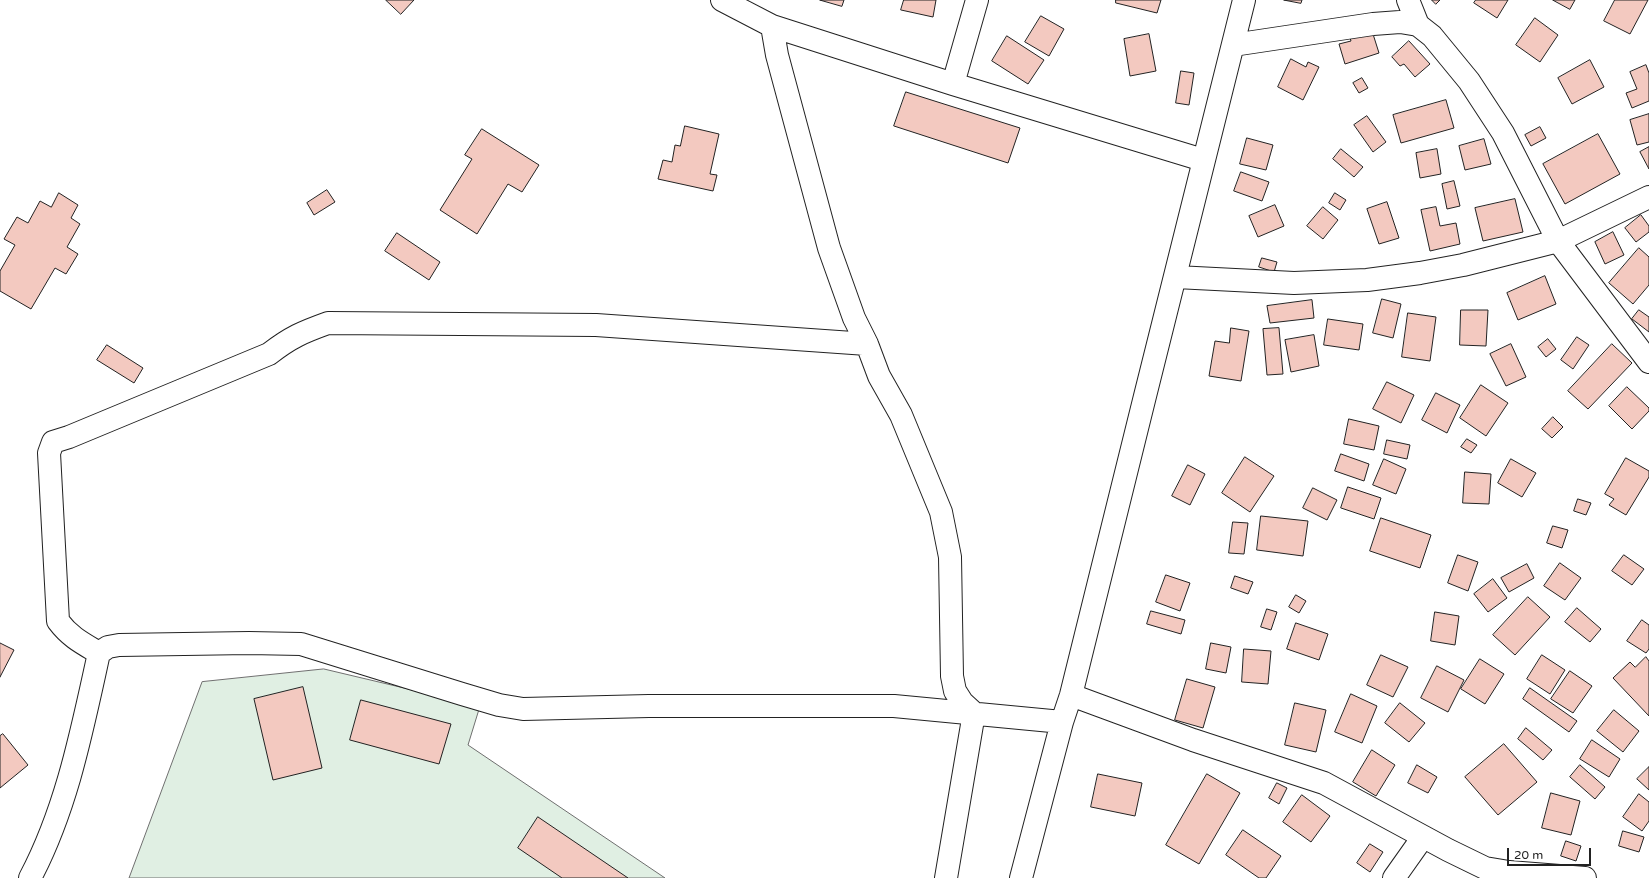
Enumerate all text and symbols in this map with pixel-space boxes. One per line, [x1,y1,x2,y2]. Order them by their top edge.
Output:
scale bar [1509,840,1593,866]
text: 20 m [1514,848,1543,862]

